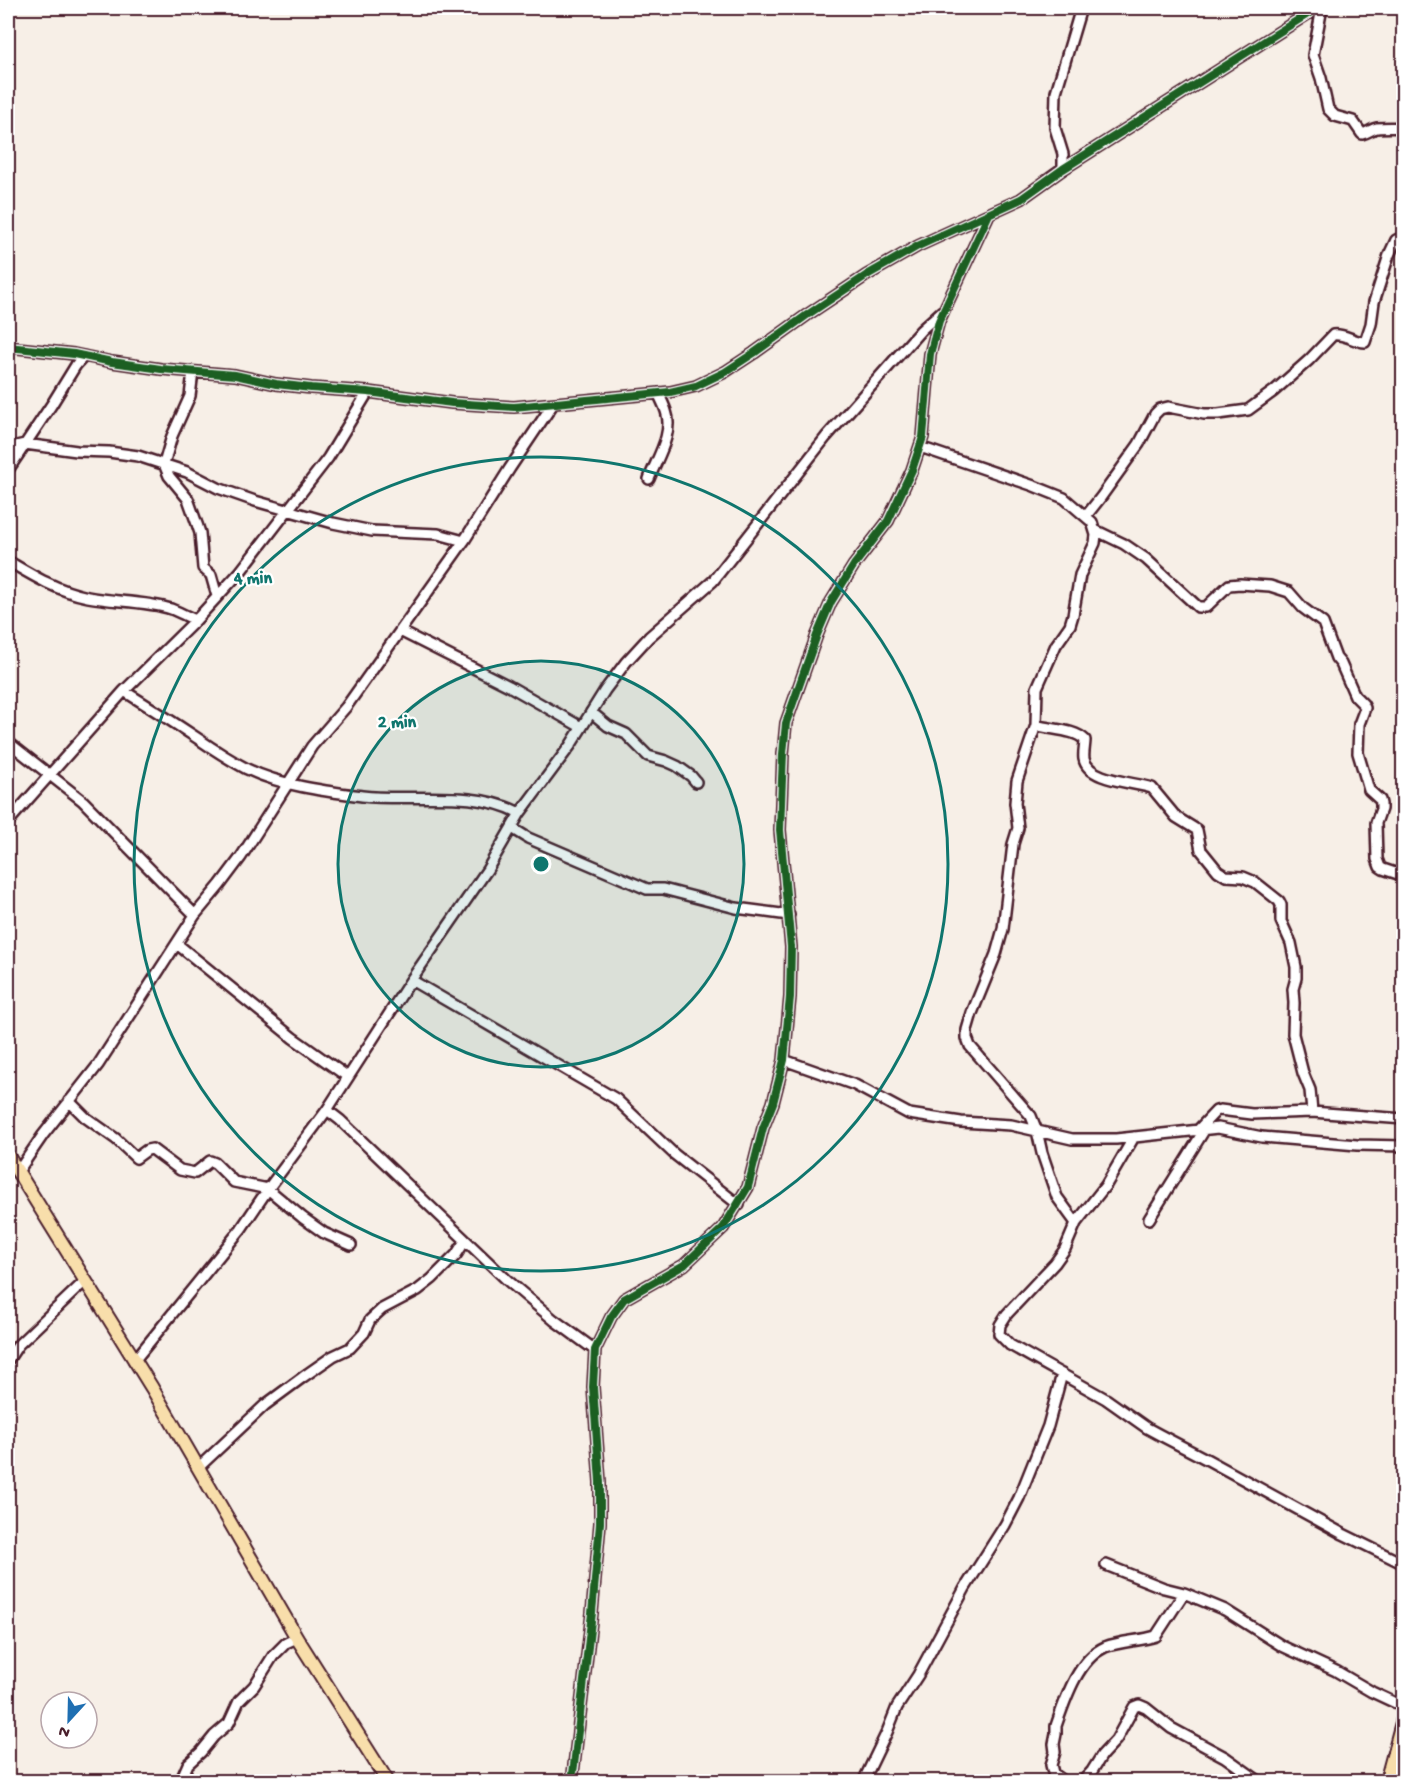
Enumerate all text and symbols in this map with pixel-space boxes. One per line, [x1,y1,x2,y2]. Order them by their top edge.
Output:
text: 4 min [233,569,272,590]
text: 2 min [378,713,417,734]
centre of rings [531,854,551,874]
north arrow [39,1690,99,1750]
text: N [56,1720,73,1741]

